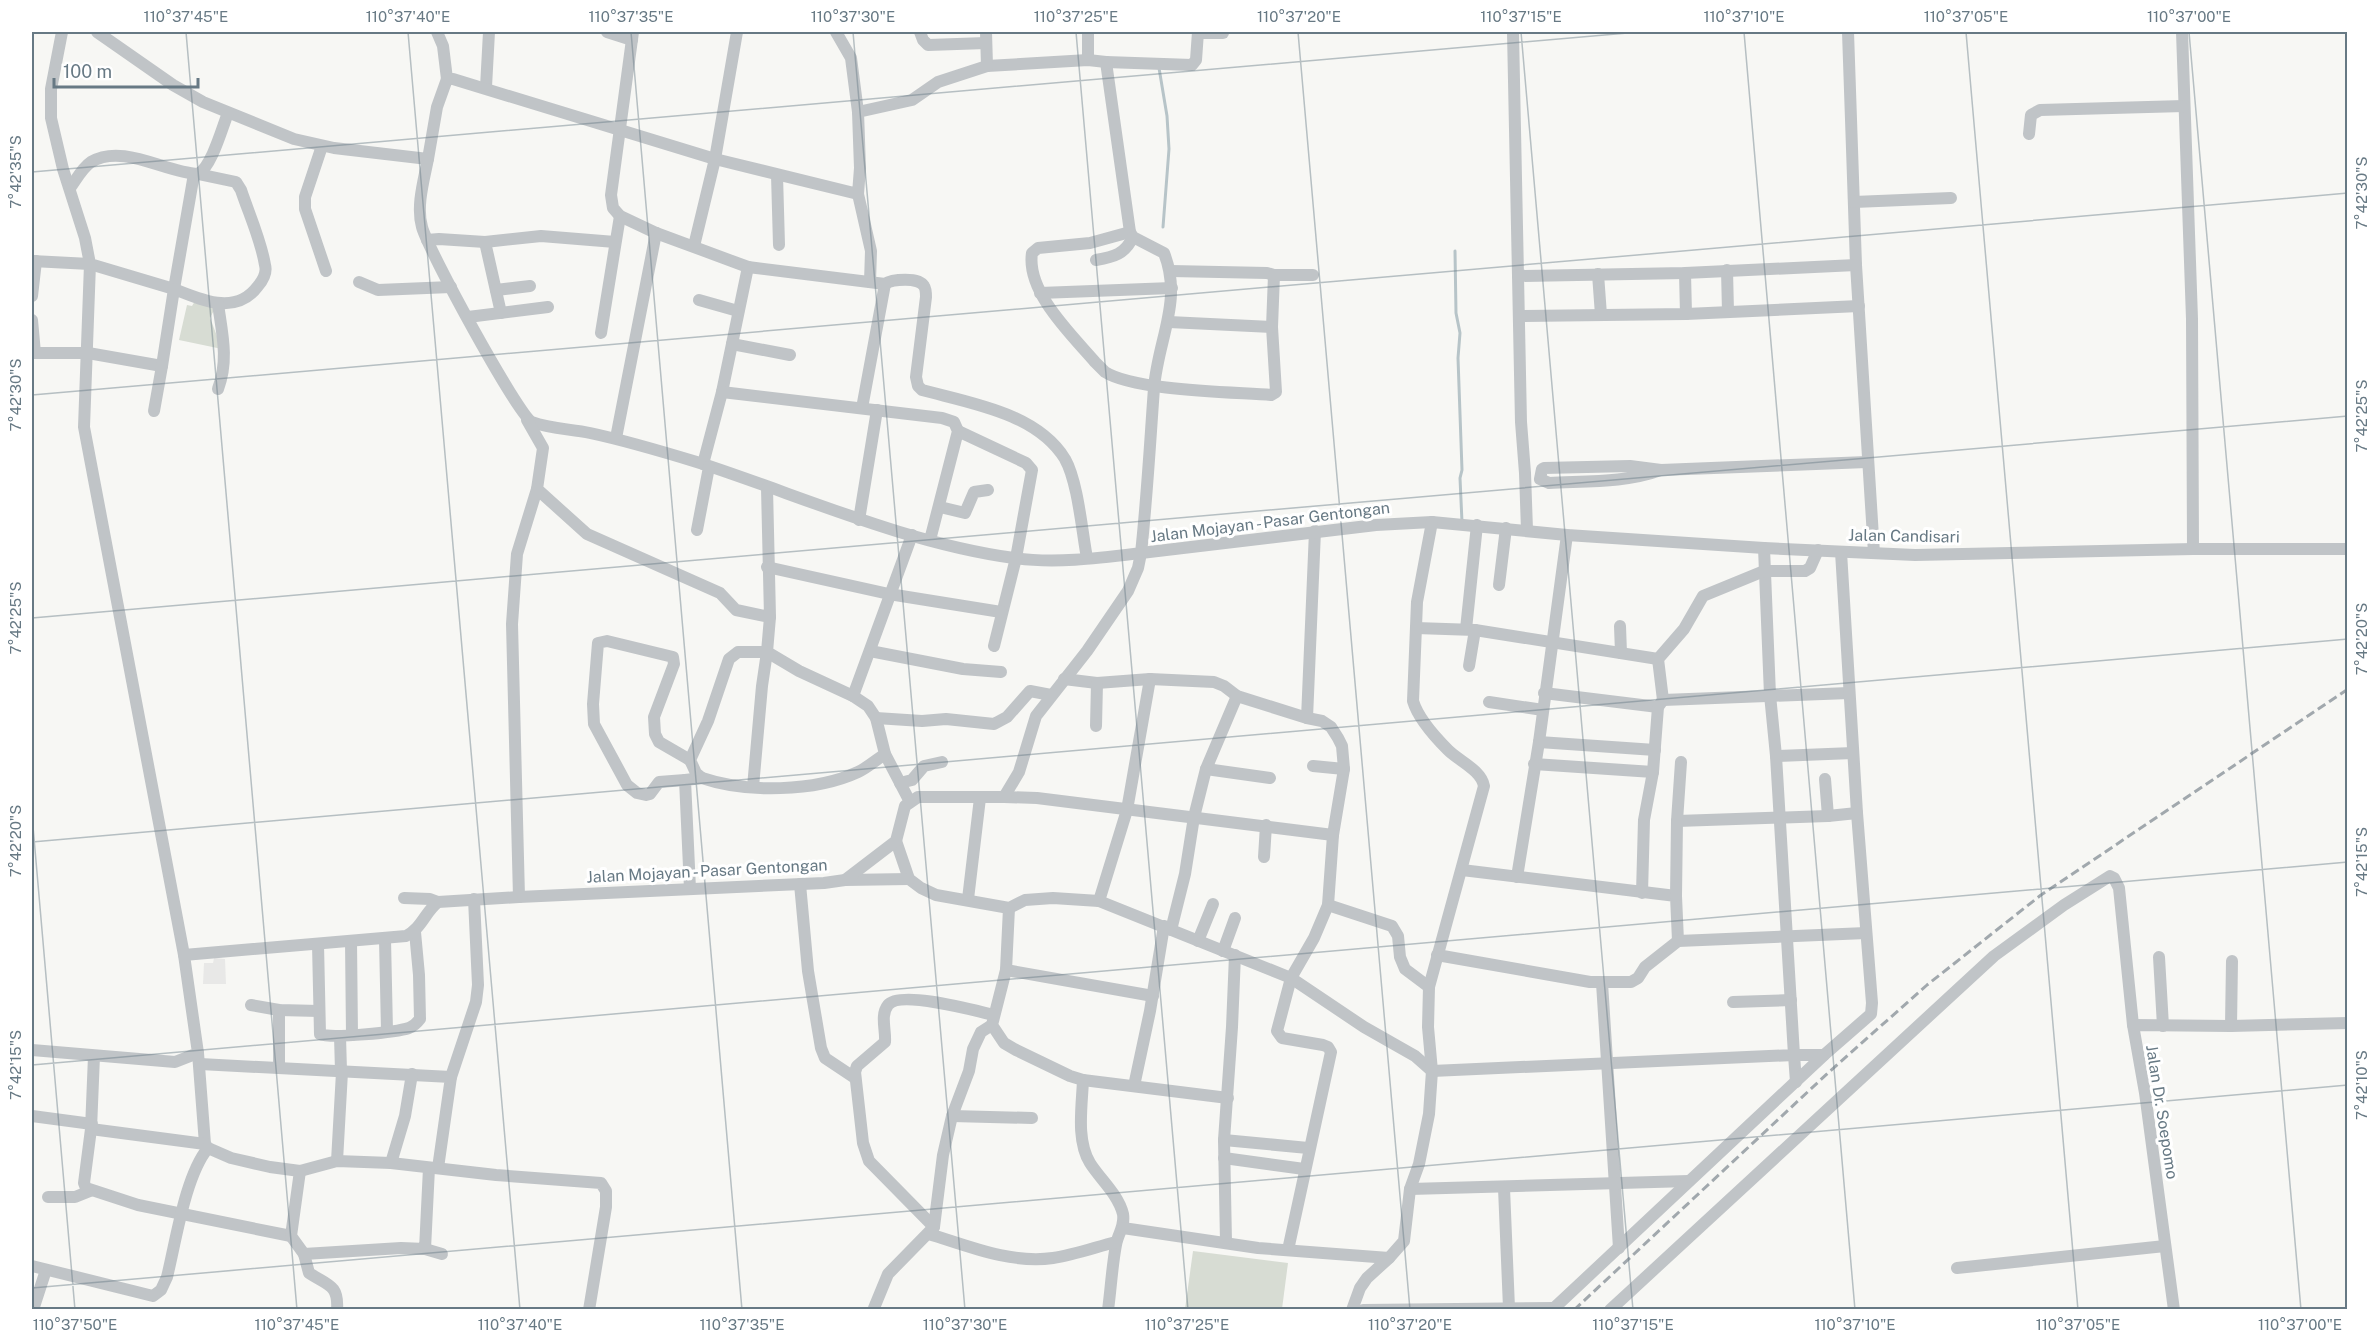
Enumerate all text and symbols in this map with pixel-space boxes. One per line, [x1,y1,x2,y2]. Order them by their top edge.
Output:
text: 110°37'45"E [144,8,228,25]
text: 110°37'40"E [366,8,450,25]
text: 110°37'35"E [589,8,674,25]
text: 110°37'30"E [811,8,895,25]
text: 110°37'25"E [1034,8,1118,25]
text: 110°37'20"E [1257,8,1341,25]
text: 110°37'15"E [1480,8,1562,25]
text: 110°37'10"E [1703,8,1785,25]
text: 110°37'05"E [1924,8,2008,25]
text: 110°37'00"E [2147,8,2231,25]
scale bar [54,51,198,89]
text: 100 m [63,61,112,82]
text: 7°42'35"S [7,135,24,209]
text: 7°42'30"S [2353,156,2370,230]
text: 7°42'30"S [7,358,24,432]
text: 7°42'25"S [2353,379,2370,453]
street label: Jalan Mojayan - Pasar Gentongan [1149,498,1391,546]
street label: Jalan Candisari [1848,526,1960,546]
text: 7°42'25"S [7,581,24,655]
text: 7°42'20"S [2353,603,2370,675]
text: 7°42'20"S [7,805,24,877]
text: 7°42'15"S [2353,827,2370,897]
street label: Jalan Mojayan - Pasar Gentongan [586,855,828,887]
text: 7°42'15"S [7,1030,24,1100]
street label: Jalan Dr. Soepomo [2142,1044,2182,1180]
text: 7°42'10"S [2353,1050,2370,1120]
text: 110°37'50"E [33,1316,117,1333]
text: 110°37'45"E [255,1316,339,1333]
text: 110°37'40"E [478,1316,562,1333]
text: 110°37'35"E [700,1316,785,1333]
text: 110°37'30"E [923,1316,1007,1333]
text: 110°37'25"E [1145,1316,1229,1333]
text: 110°37'20"E [1368,1316,1452,1333]
text: 110°37'15"E [1592,1316,1674,1333]
text: 110°37'10"E [1814,1316,1896,1333]
text: 110°37'05"E [2036,1316,2120,1333]
text: 110°37'00"E [2258,1316,2342,1333]

